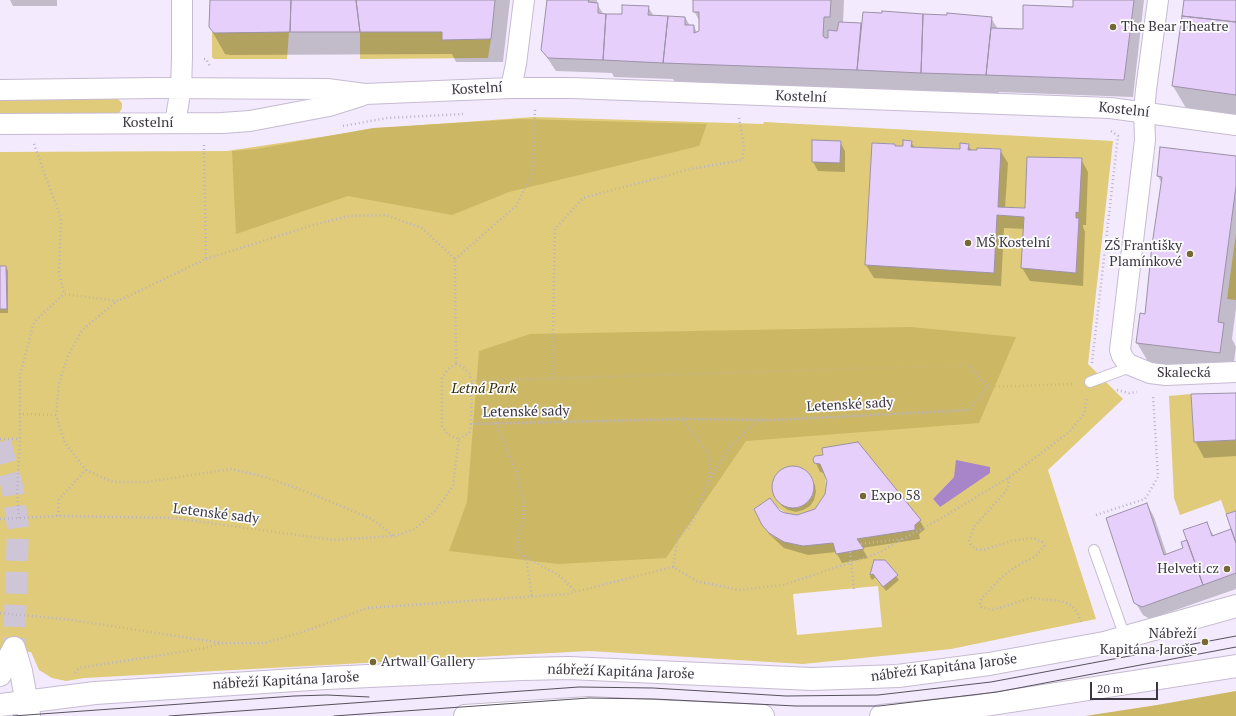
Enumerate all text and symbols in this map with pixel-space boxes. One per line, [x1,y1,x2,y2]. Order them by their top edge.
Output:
place label: The Bear Theatre [1121,19,1228,35]
marker: The Bear Theatre [1108,22,1118,32]
street label: Kostelní [451,79,503,99]
street label: Kostelní [775,88,827,106]
street label: Kostelní [1098,99,1150,121]
street label: Kostelní [122,115,174,131]
place label: MŠ Kostelní [976,235,1050,251]
marker: MŠ Kostelní [963,238,973,248]
place label: ZŠ Františky Plamínkové [1104,238,1182,270]
marker: ZŠ Františky Plamínkové [1185,249,1195,259]
street label: Skalecká [1157,365,1211,381]
park label: Letná Park [452,381,516,397]
street label: Letenské sady [806,394,894,416]
street label: Letenské sady [482,403,570,421]
place label: Expo 58 [871,488,920,504]
marker: Expo 58 [858,491,868,501]
street label: Letenské sady [172,500,260,528]
place label: Helveti.cz [1157,561,1219,577]
marker: Helveti.cz [1222,564,1232,574]
place label: Nábřeží Kapitána Jaroše [1100,626,1197,658]
marker: Nábřeží Kapitána Jaroše [1200,637,1210,647]
street label: nábřeží Kapitána Jaroše [870,651,1018,685]
place label: Artwall Gallery [381,654,475,670]
marker: Artwall Gallery [368,657,378,667]
street label: nábřeží Kapitána Jaroše [547,661,695,683]
street label: nábřeží Kapitána Jaroše [212,669,360,693]
scale bar [1092,674,1160,700]
text: 20 m [1097,681,1123,696]

